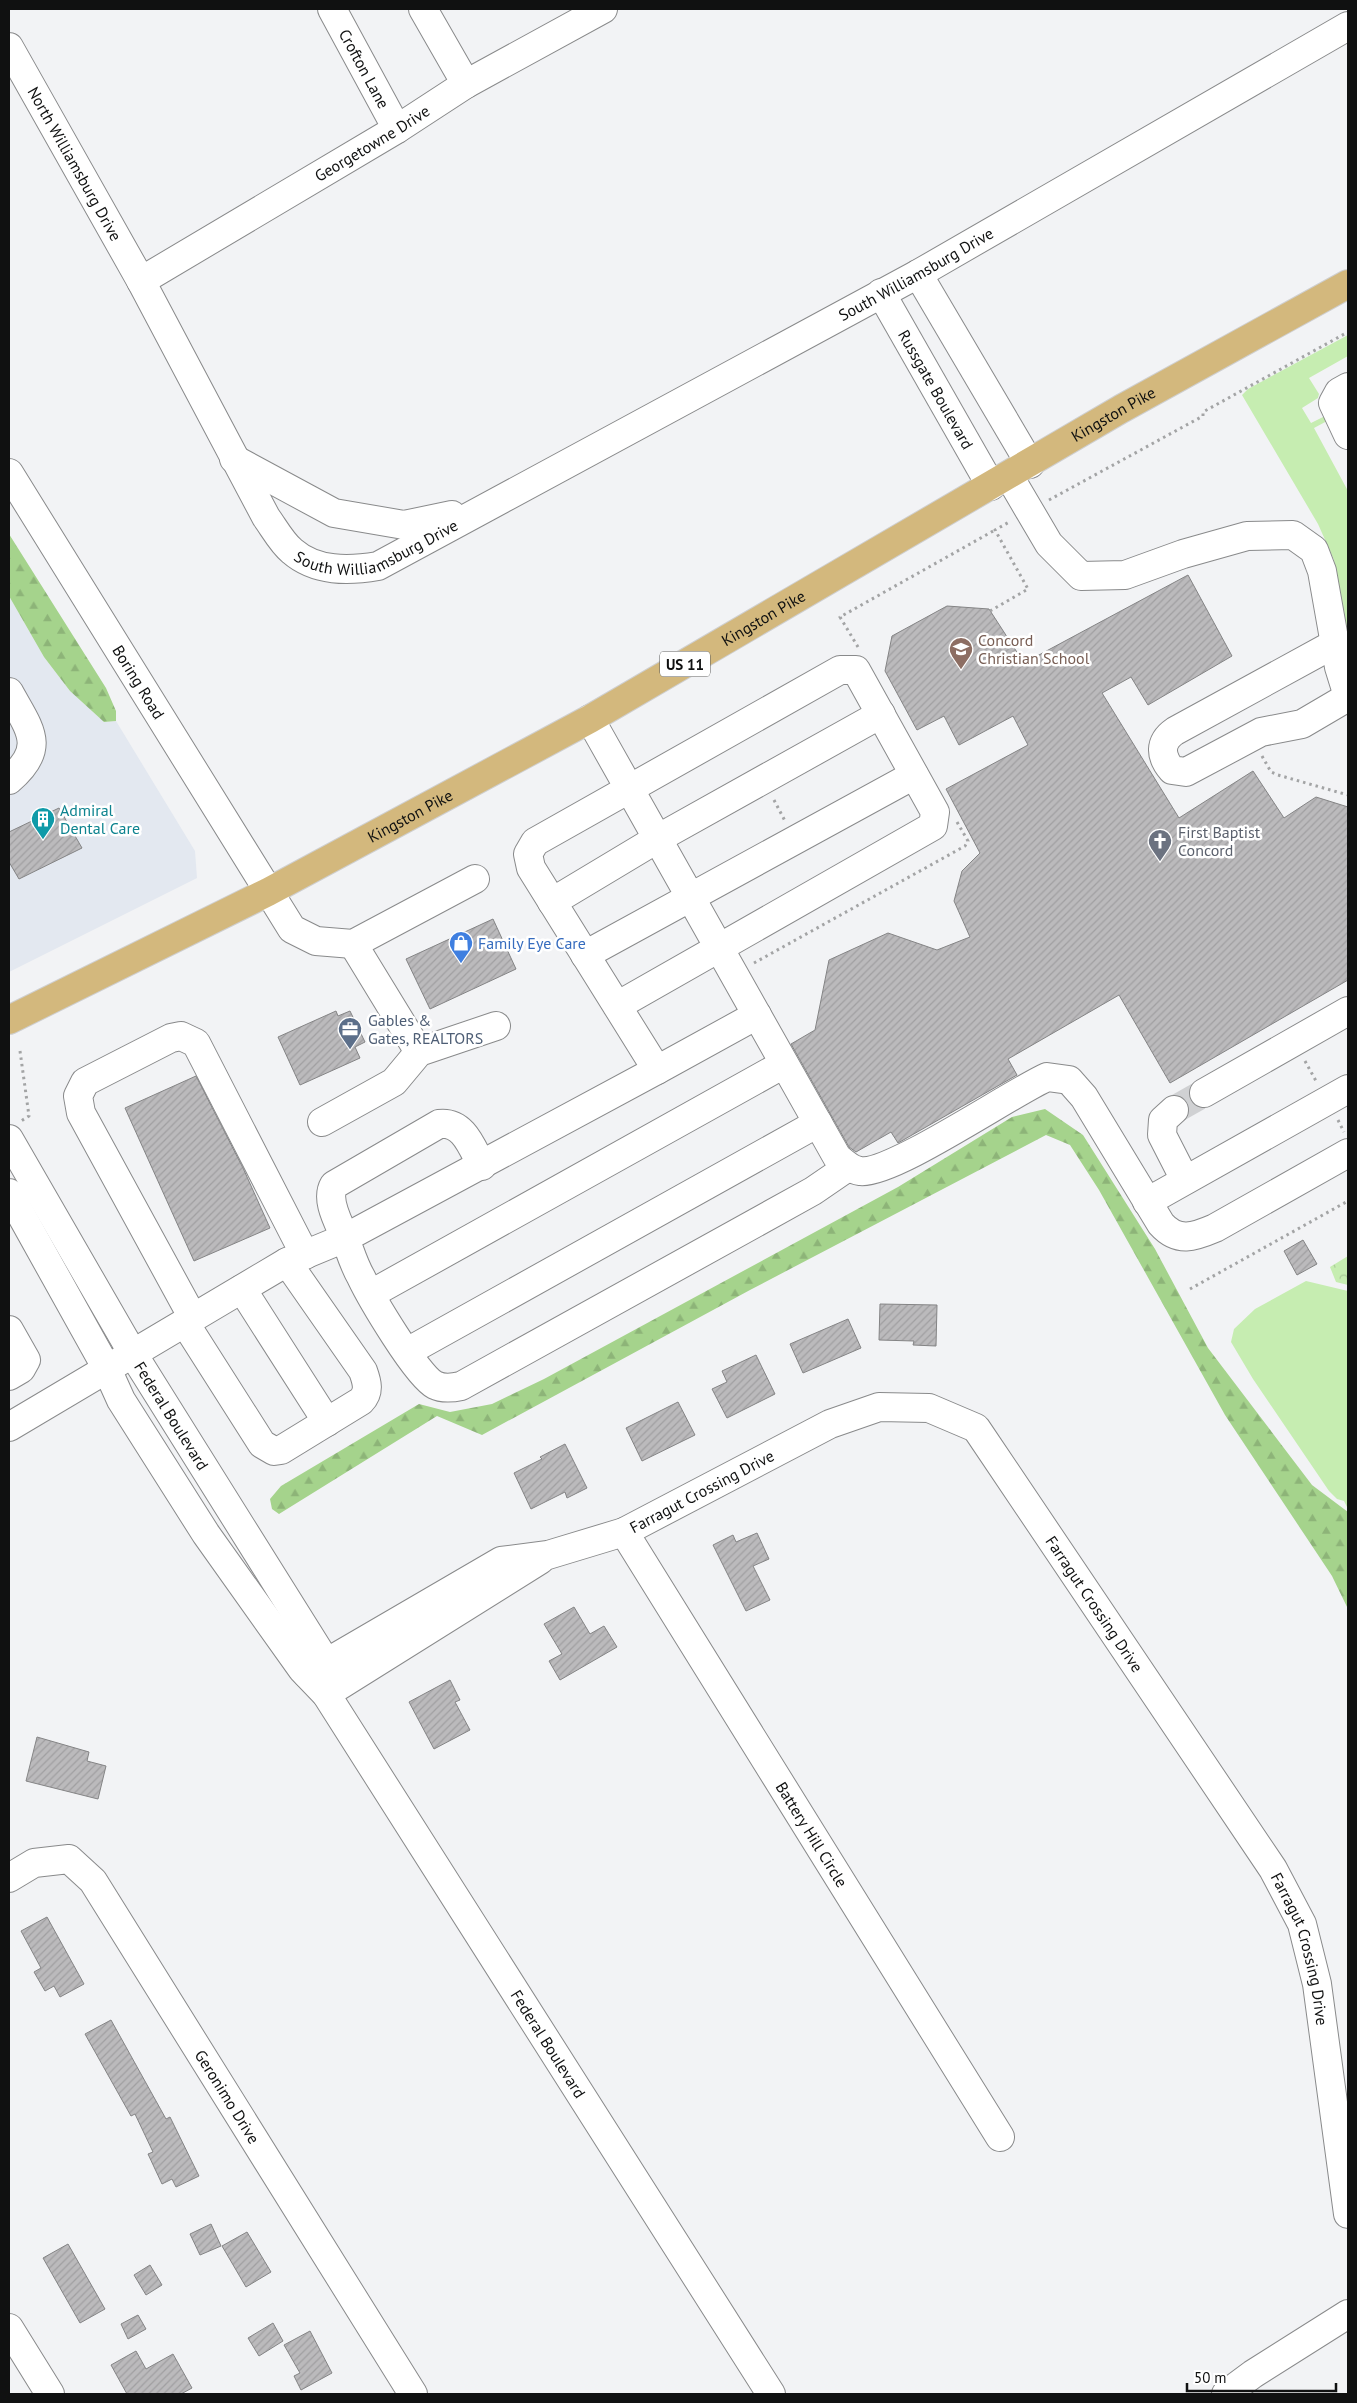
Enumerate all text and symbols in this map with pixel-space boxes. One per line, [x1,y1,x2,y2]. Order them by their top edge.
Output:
street label: Crofton Lane [335,26,394,112]
street label: North Williamsburg Drive [23,83,126,244]
street label: Georgetowne Drive [311,101,433,186]
street label: South Williamsburg Drive [835,223,997,325]
street label: Russgate Boulevard [894,326,978,453]
street label: Kingston Pike [1067,382,1159,446]
street label: South Williamsburg Drive [291,515,461,579]
street label: Kingston Pike [718,586,809,650]
place label: Concord Christian School [978,630,1090,668]
school or university icon: Concord Christian School [948,636,974,670]
street label: Boring Road [108,641,169,723]
road number: US 11 [660,652,710,676]
street label: Kingston Pike [364,785,456,847]
place label: Admiral Dental Care [60,800,140,838]
building icon: Admiral Dental Care [30,806,56,840]
place label: First Baptist Concord [1178,822,1261,860]
church icon: First Baptist Concord [1147,828,1173,862]
shop icon: Family Eye Care [448,930,474,964]
place label: Family Eye Care [478,933,586,953]
place label: Gables & Gates, REALTORS [368,1010,483,1048]
office icon: Gables & Gates, REALTORS [337,1016,363,1050]
street label: Federal Boulevard [130,1358,213,1474]
street label: Farragut Crossing Drive [626,1445,777,1537]
street label: Farragut Crossing Drive [1041,1532,1148,1676]
street label: Battery Hill Circle [772,1778,852,1891]
street label: Farragut Crossing Drive [1267,1869,1332,2027]
street label: Federal Boulevard [507,1986,590,2102]
street label: Geronimo Drive [191,2046,264,2147]
scale bar [1187,2360,1336,2392]
text: 50 m [1194,2368,1227,2387]

